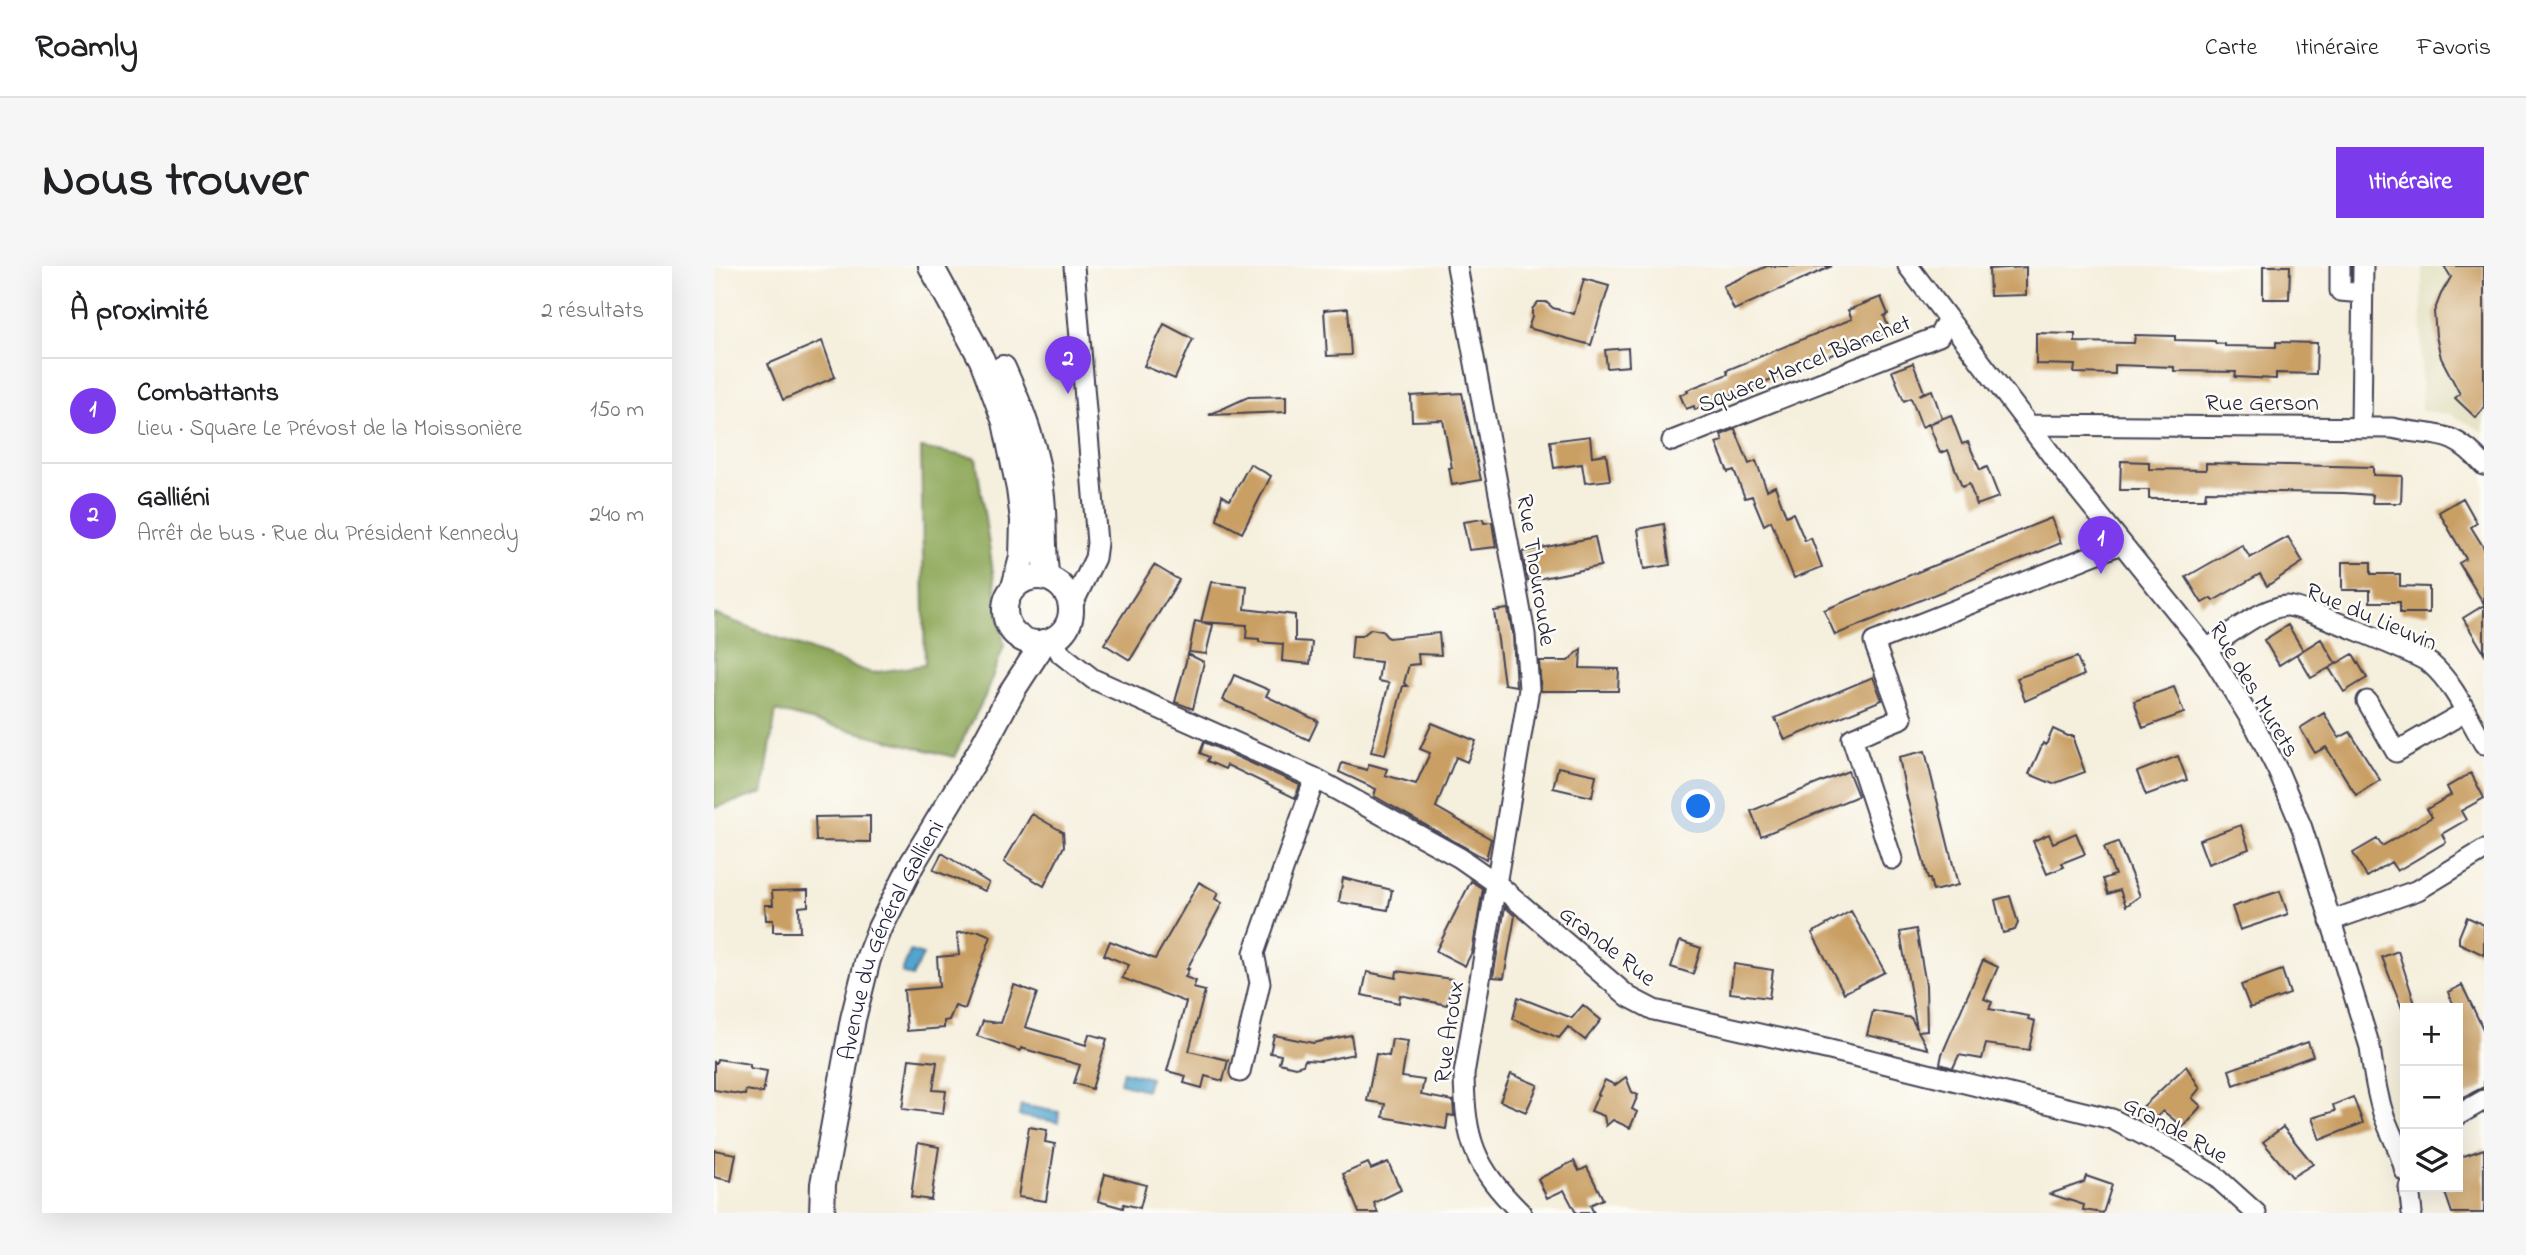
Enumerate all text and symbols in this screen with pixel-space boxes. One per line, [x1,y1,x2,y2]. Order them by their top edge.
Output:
text: Roamly [35,24,138,72]
text: Carte [2205,31,2257,66]
text: Itinéraire [2295,31,2379,66]
text: Favoris [2417,31,2491,66]
text: Nous trouver [42,146,308,218]
button: Itinéraire [2336,147,2484,218]
text: À proximité [70,290,208,334]
text: 2 résultats [541,295,644,328]
street label: Square Marcel Blanchet [1693,307,1917,424]
pin: 2 [1045,336,1091,394]
text: Combattants [137,375,279,413]
street label: Rue Gerson [2205,387,2319,422]
text: 1 [89,394,97,427]
text: 150 m [590,394,644,427]
text: Lieu · Square Le Prévost de la Moissonière [137,413,522,446]
text: Galliéni [137,480,210,518]
street label: Rue Thouroude [1505,492,1564,649]
text: 2 [87,499,99,532]
text: 240 m [590,499,644,532]
pin: 1 [2078,516,2124,574]
text: Arrêt de bus · Rue du Président Kennedy [137,518,519,551]
street label: Rue du Lieuvin [2300,575,2442,662]
street label: Rue des Murets [2198,616,2307,765]
your location [1681,789,1715,823]
street label: Avenue du Général Gallieni [831,814,955,1063]
street label: Grande Rue [1550,898,1663,996]
street label: Rue Aroux [1426,979,1475,1086]
map controls [2400,1003,2463,1192]
button: + [2400,1003,2463,1066]
button: − [2400,1066,2463,1129]
street label: Grande Rue [2116,1088,2234,1175]
button: layers [2400,1129,2463,1192]

